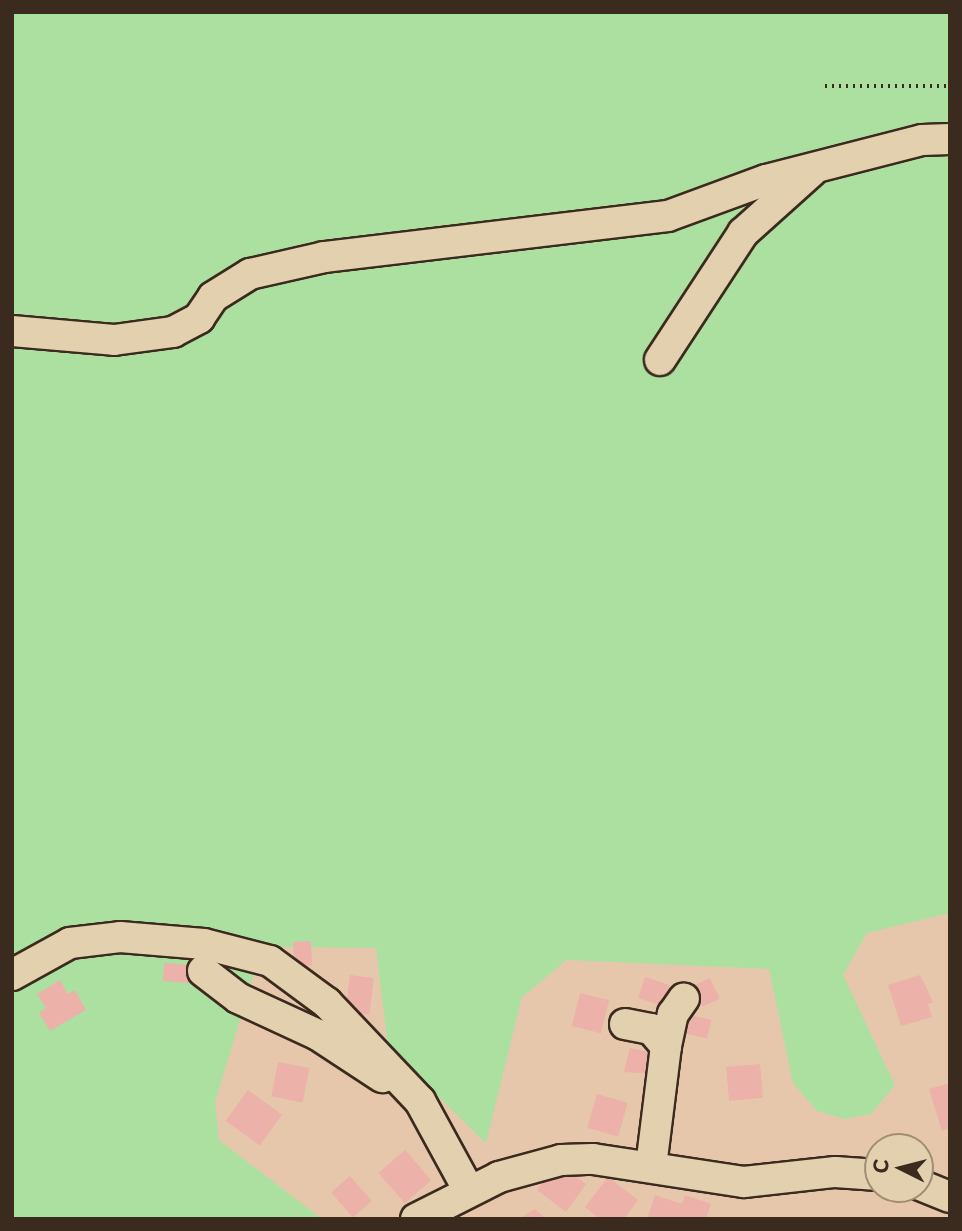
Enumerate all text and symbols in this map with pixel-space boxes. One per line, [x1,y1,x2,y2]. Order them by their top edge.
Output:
north arrow [864,1133,934,1203]
text: С [865,1157,895,1175]

